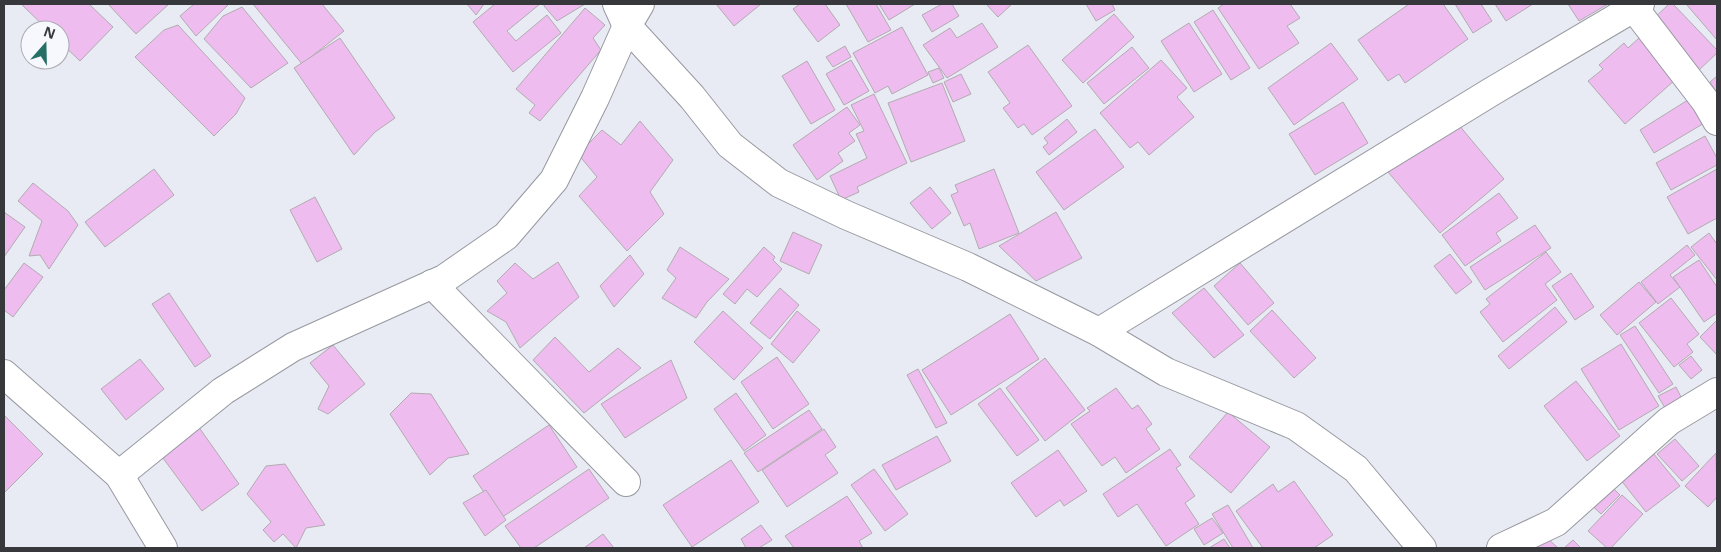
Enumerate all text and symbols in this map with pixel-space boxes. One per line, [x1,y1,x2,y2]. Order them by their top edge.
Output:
north arrow [20,20,70,70]
text: N [41,21,58,43]

